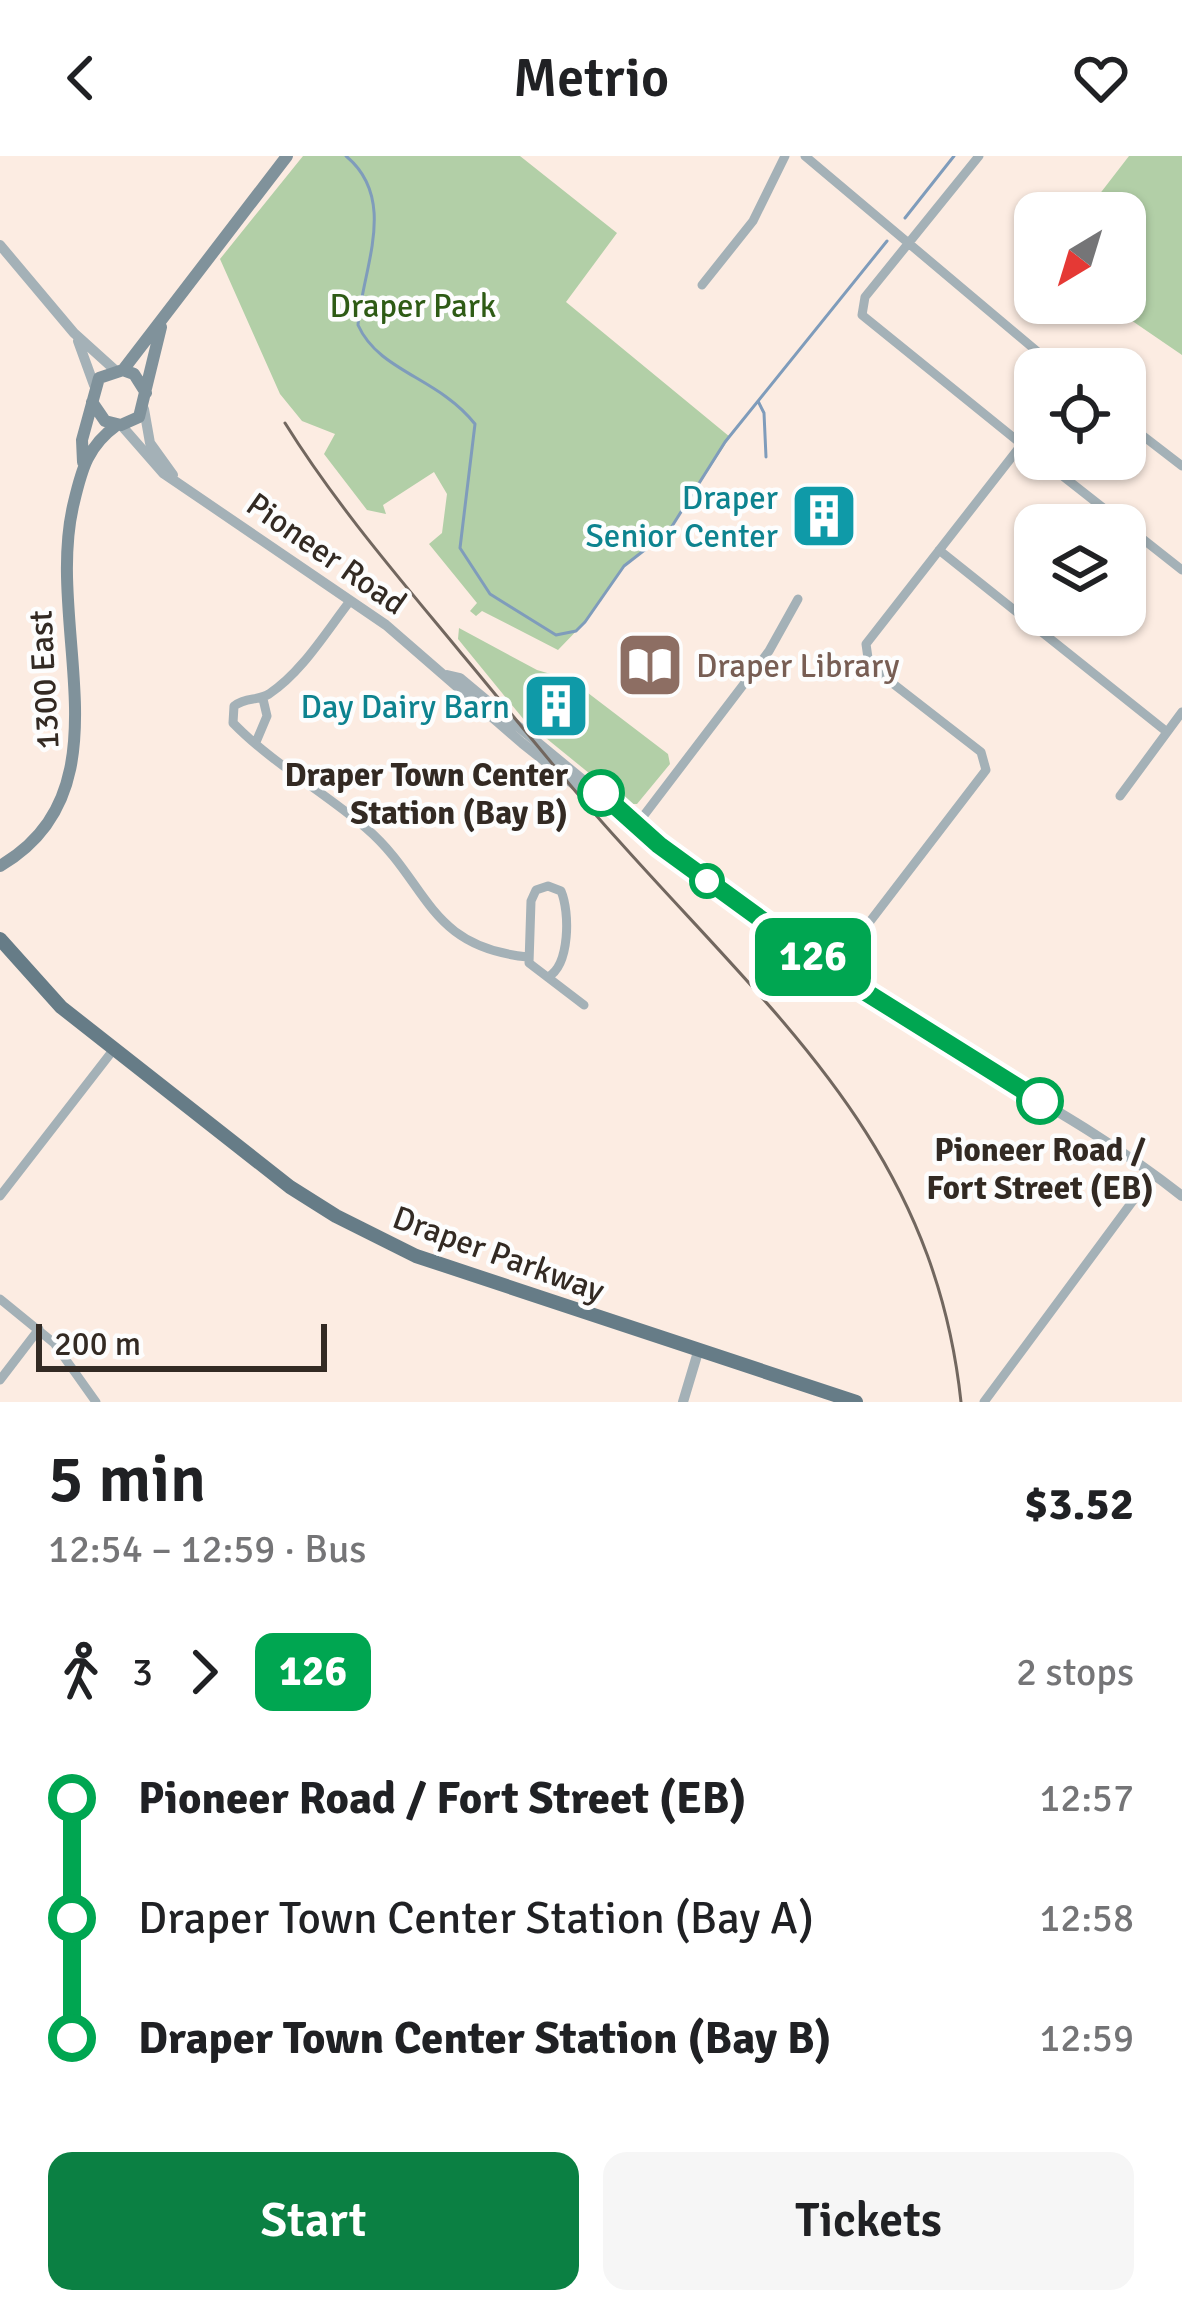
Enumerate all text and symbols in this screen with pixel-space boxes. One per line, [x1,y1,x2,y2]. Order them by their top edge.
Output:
icon: back [48,45,114,111]
text: Metrio [513,45,669,112]
icon: heart [1068,45,1134,111]
north arrow [1014,192,1146,324]
map controls [1014,192,1146,636]
park label: Draper Park [330,286,496,327]
button: locate [1014,348,1146,480]
place label: Draper Senior Center [586,478,778,557]
building icon: Draper Senior Center [789,481,859,551]
street label: Pioneer Road [238,484,414,624]
button: layers [1014,504,1146,636]
street label: 1300 East [20,609,69,751]
library icon: Draper Library [615,630,685,700]
place label: Draper Library [696,646,900,687]
building icon: Day Dairy Barn [521,671,591,741]
place label: Day Dairy Barn [301,687,510,728]
place label: Draper Town Center Station (Bay B) [284,755,569,834]
marker: Draper Town Center Station (Bay B) [579,771,623,815]
unlabelled marker [691,865,723,897]
line badge: 126 [744,918,882,996]
text: 126 [779,931,847,982]
marker: Pioneer Road / Fort Street (EB) [1018,1079,1062,1123]
place label: Pioneer Road / Fort Street (EB) [926,1130,1154,1209]
street label: Draper Parkway [387,1197,610,1312]
scale bar [36,1318,327,1371]
text: 200 m [54,1324,141,1365]
text: 5 min [48,1439,206,1520]
text: $3.52 [1024,1477,1134,1532]
text: 12:54 – 12:59 · Bus [48,1525,366,1573]
icon: walk [48,1639,114,1705]
icon: forward [171,1639,237,1705]
text: 126 [279,1646,347,1697]
text: 3 [132,1648,153,1696]
text: 2 stops [1016,1648,1134,1696]
text: Pioneer Road / Fort Street (EB) [138,1771,746,1826]
text: 12:57 [1039,1774,1134,1822]
text: Draper Town Center Station (Bay A) [138,1891,814,1946]
text: 12:58 [1039,1894,1134,1942]
text: Draper Town Center Station (Bay B) [138,2011,831,2066]
text: 12:59 [1039,2014,1134,2062]
button: Start [48,2152,579,2290]
button: Tickets [603,2152,1134,2290]

